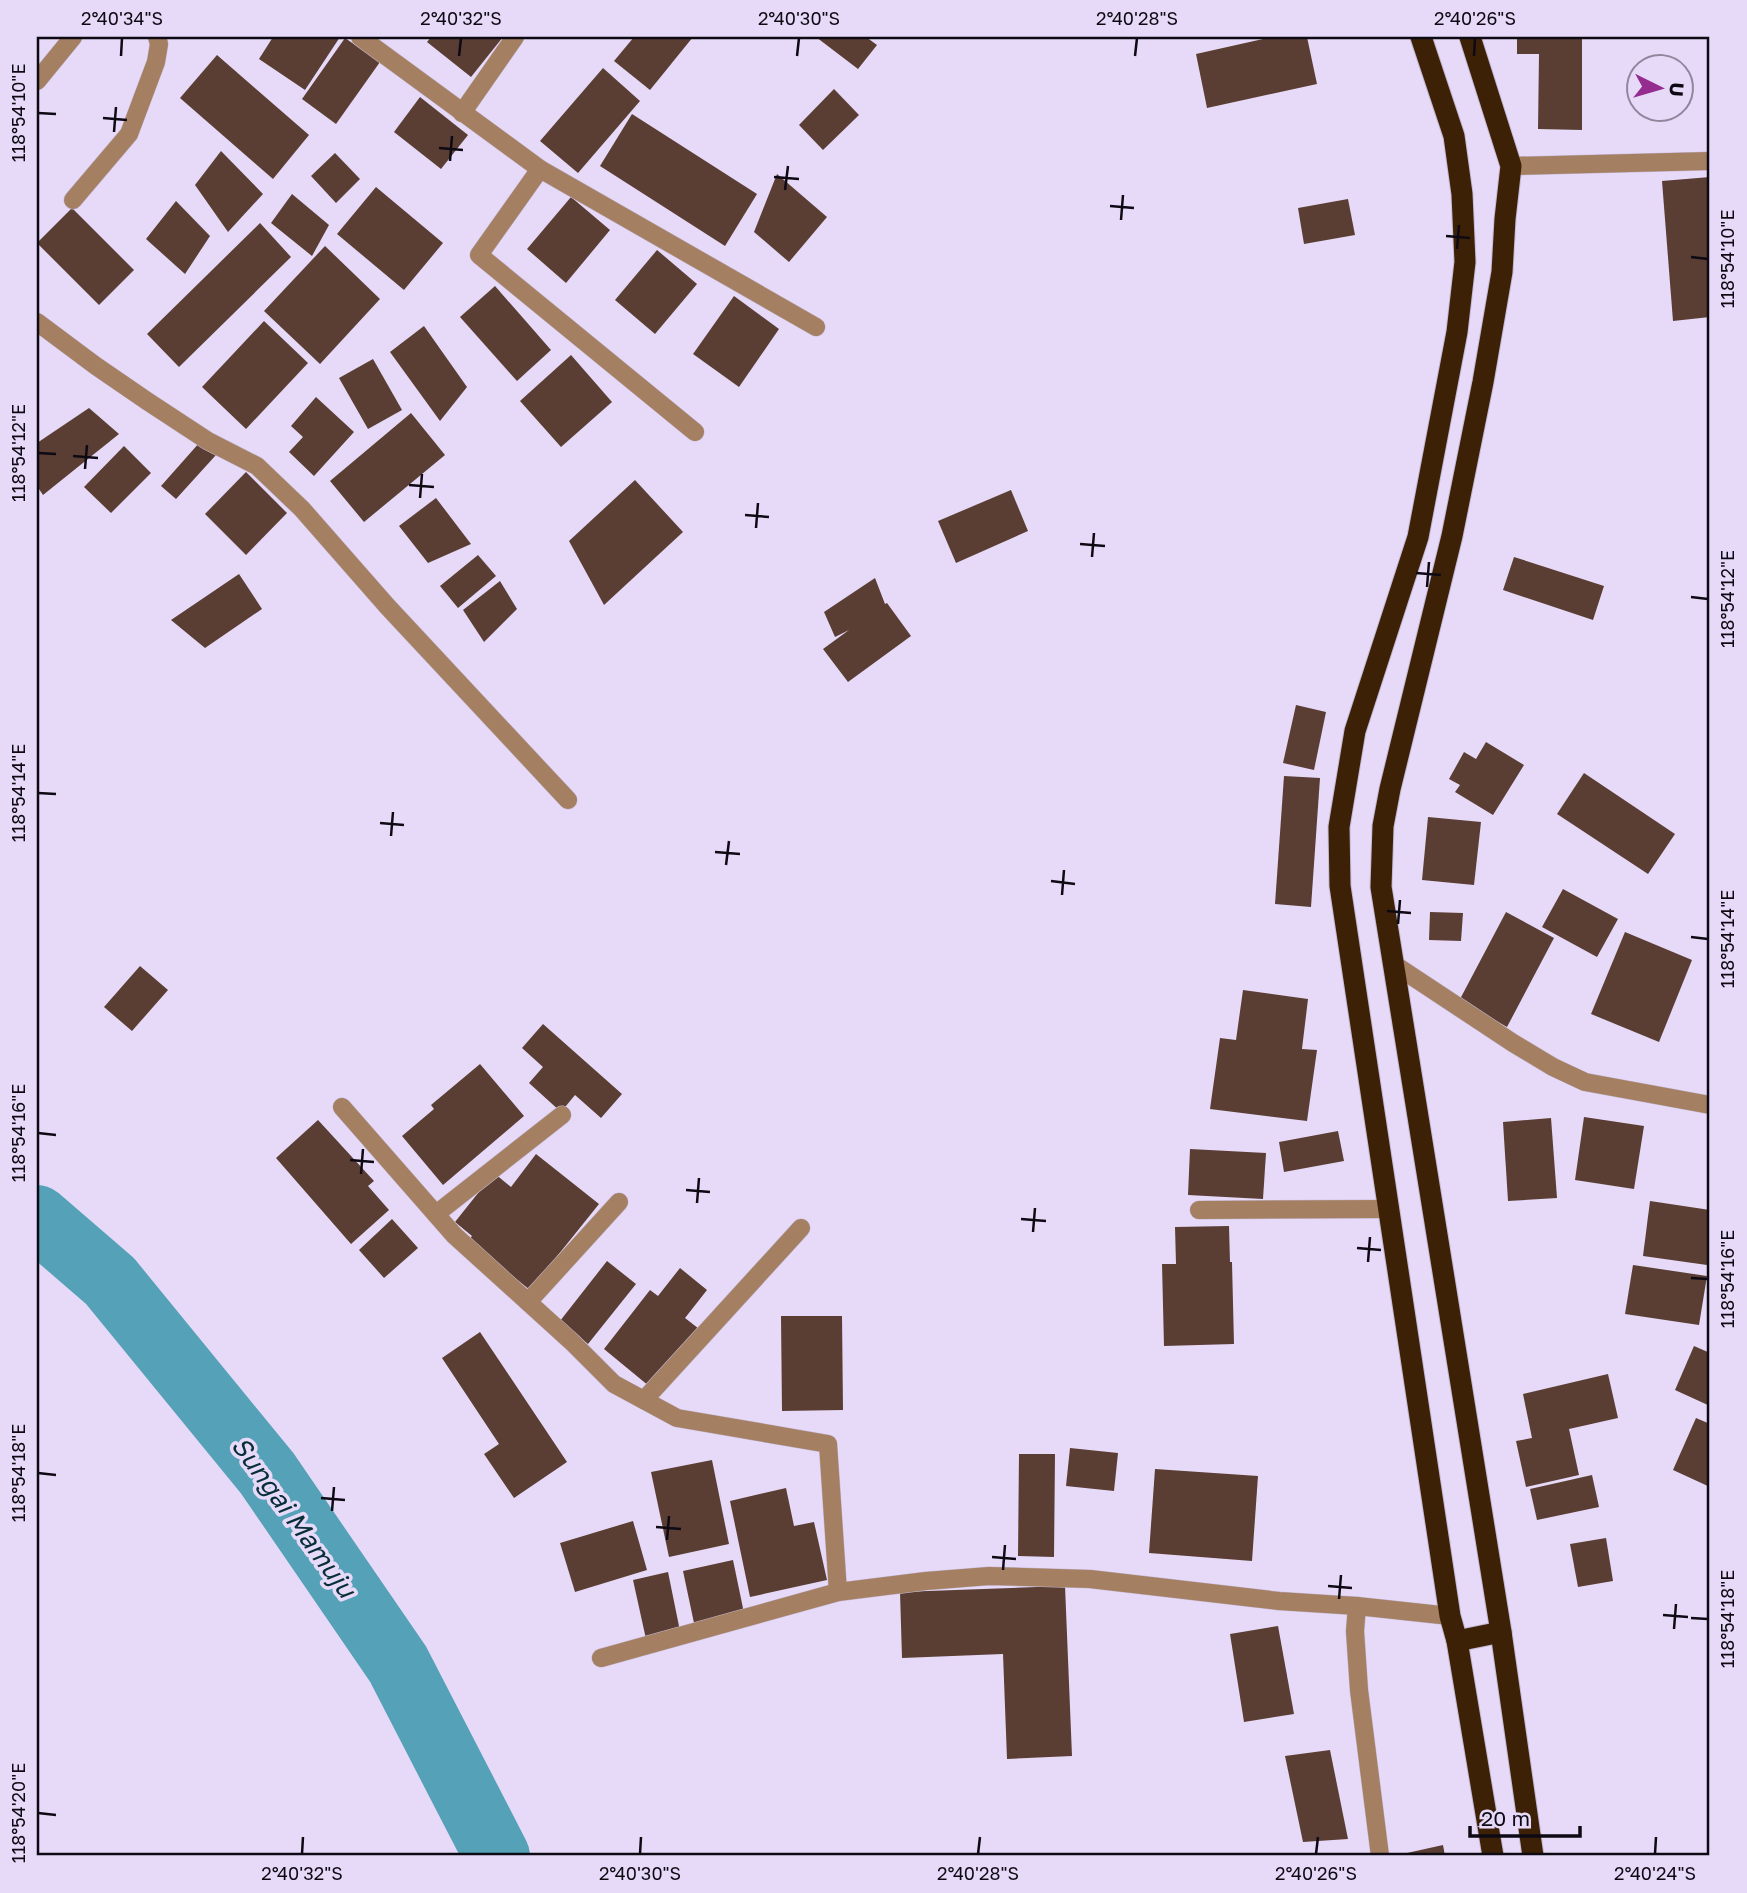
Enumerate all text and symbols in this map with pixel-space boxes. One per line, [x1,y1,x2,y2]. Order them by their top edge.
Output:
text: 2°40'34"S [81,7,163,29]
text: 2°40'32"S [420,7,502,29]
text: 2°40'30"S [758,7,840,29]
text: 2°40'28"S [1096,7,1178,29]
text: 2°40'26"S [1434,7,1516,29]
north arrow [1624,52,1694,122]
text: 118°54'10"E [7,64,29,162]
text: U [1665,82,1689,97]
text: 118°54'10"E [1716,210,1738,308]
text: 118°54'12"E [7,404,29,502]
text: 118°54'12"E [1716,550,1738,648]
text: 118°54'14"E [7,744,29,842]
text: 118°54'14"E [1716,890,1738,988]
text: 118°54'16"E [7,1084,29,1182]
text: 118°54'16"E [1716,1230,1738,1328]
text: 118°54'18"E [7,1424,29,1522]
water label: Sungai Mamuju [225,1431,364,1605]
text: 118°54'18"E [1716,1570,1738,1668]
text: 118°54'20"E [7,1763,29,1863]
scale bar [1470,1795,1581,1839]
text: 20 m [1481,1805,1530,1831]
text: 2°40'32"S [261,1862,343,1884]
text: 2°40'30"S [599,1862,681,1884]
text: 2°40'28"S [937,1862,1019,1884]
text: 2°40'26"S [1275,1862,1357,1884]
text: 2°40'24"S [1614,1862,1696,1884]

